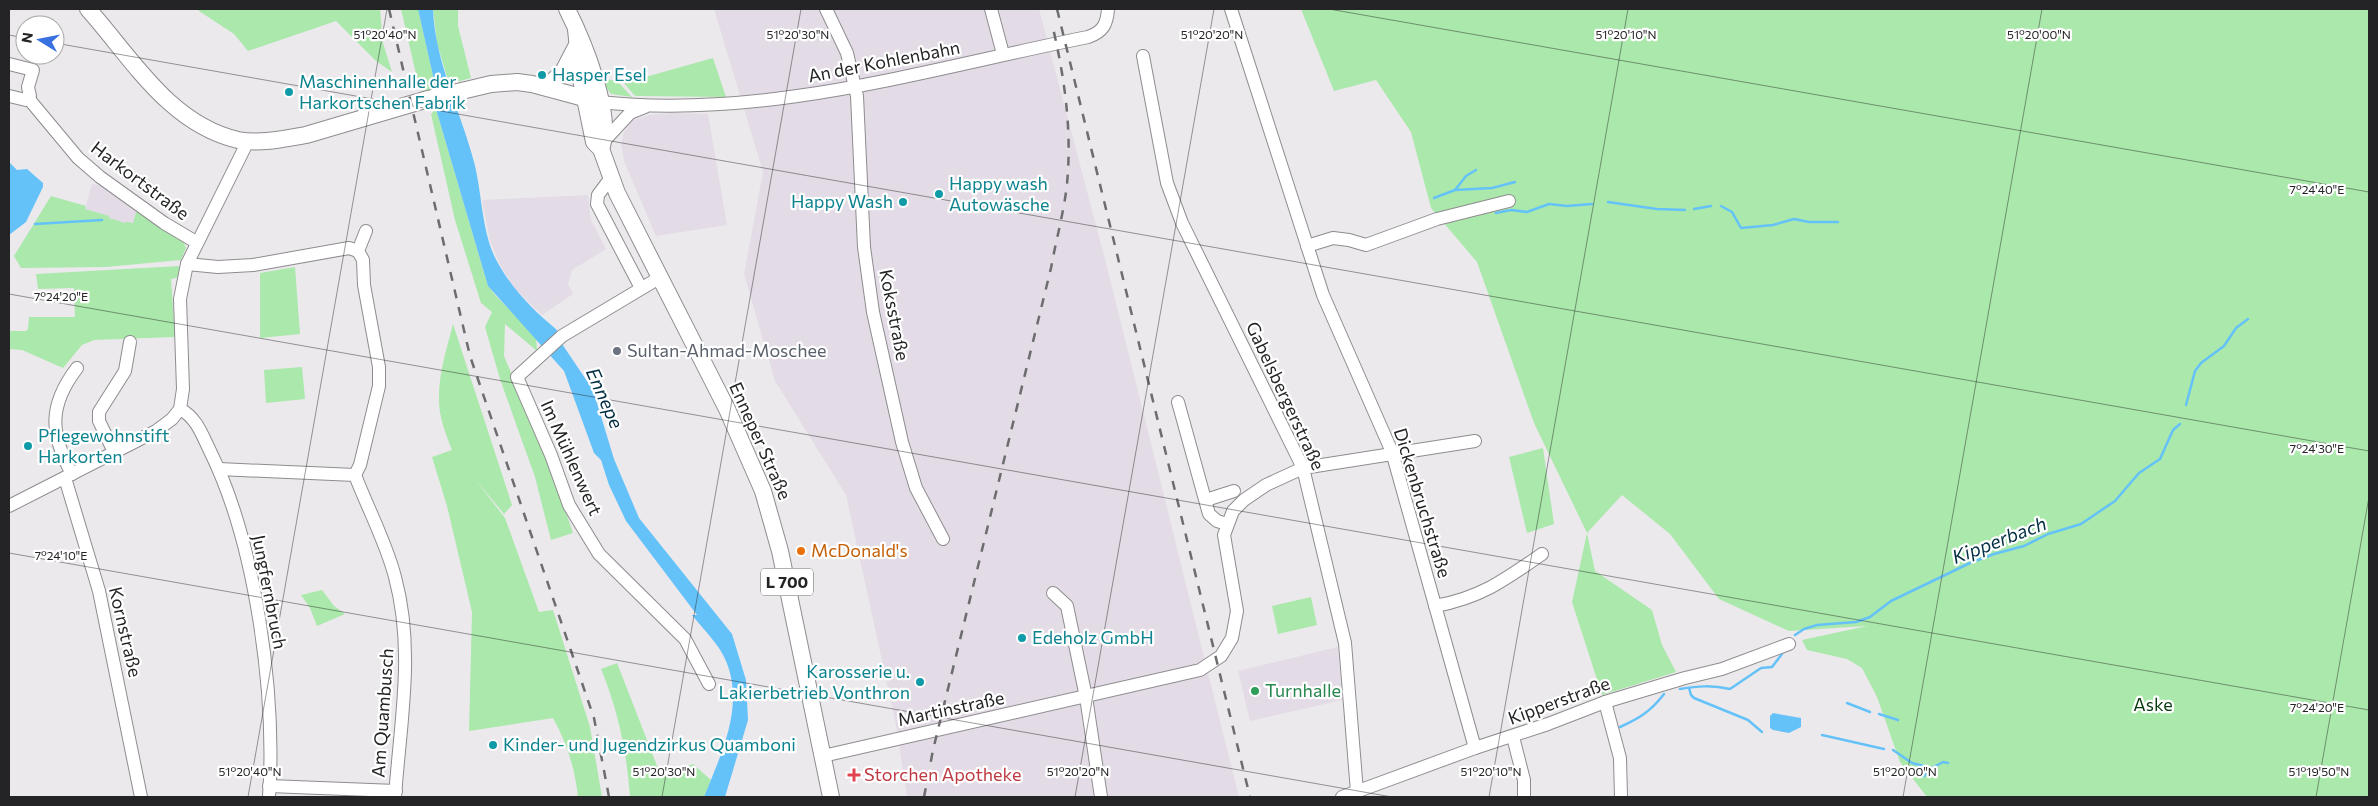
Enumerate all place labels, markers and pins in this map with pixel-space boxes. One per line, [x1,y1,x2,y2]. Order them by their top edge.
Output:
place label: Hasper Esel [552,63,647,85]
marker: Hasper Esel [536,69,548,81]
place label: Maschinenhalle der Harkortschen Fabrik [299,70,466,113]
marker: Maschinenhalle der Harkortschen Fabrik [283,86,295,98]
place label: Happy wash Autowäsche [949,172,1049,215]
marker: Happy wash Autowäsche [933,188,945,200]
place label: Happy Wash [791,190,893,212]
marker: Happy Wash [897,196,909,208]
place label: Sultan-Ahmad-Moschee [627,339,827,361]
marker: Sultan-Ahmad-Moschee [611,345,623,357]
place label: Pflegewohnstift Harkorten [38,424,169,467]
marker: Pflegewohnstift Harkorten [22,440,34,452]
place label: McDonald's [811,539,908,561]
marker: McDonald's [795,545,807,557]
place label: Edeholz GmbH [1032,626,1154,648]
marker: Edeholz GmbH [1016,632,1028,644]
place label: Karosserie u. Lakierbetrieb Vonthron [719,660,910,703]
marker: Karosserie u. Lakierbetrieb Vonthron [914,676,926,688]
place label: Turnhalle [1265,679,1341,701]
marker: Turnhalle [1249,685,1261,697]
place label: Kinder- und Jugendzirkus Quamboni [503,733,796,755]
marker: Kinder- und Jugendzirkus Quamboni [487,739,499,751]
place label: Storchen Apotheke [864,763,1021,785]
marker: Storchen Apotheke [848,769,860,781]

